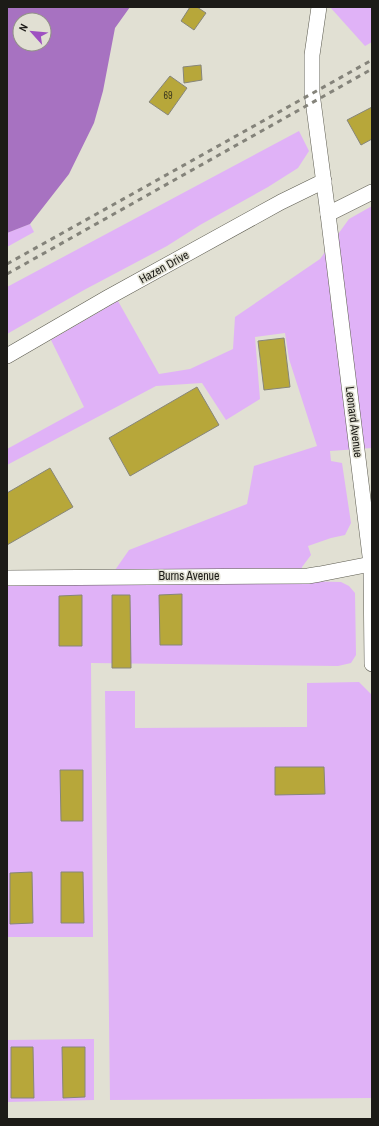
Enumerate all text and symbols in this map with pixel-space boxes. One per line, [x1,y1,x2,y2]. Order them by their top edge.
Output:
north arrow [12,12,52,52]
text: N [15,21,31,34]
house number: 69 [163,89,173,102]
street label: Hazen Drive [136,247,192,287]
street label: Leonard Avenue [342,386,366,458]
street label: Burns Avenue [158,568,220,584]

